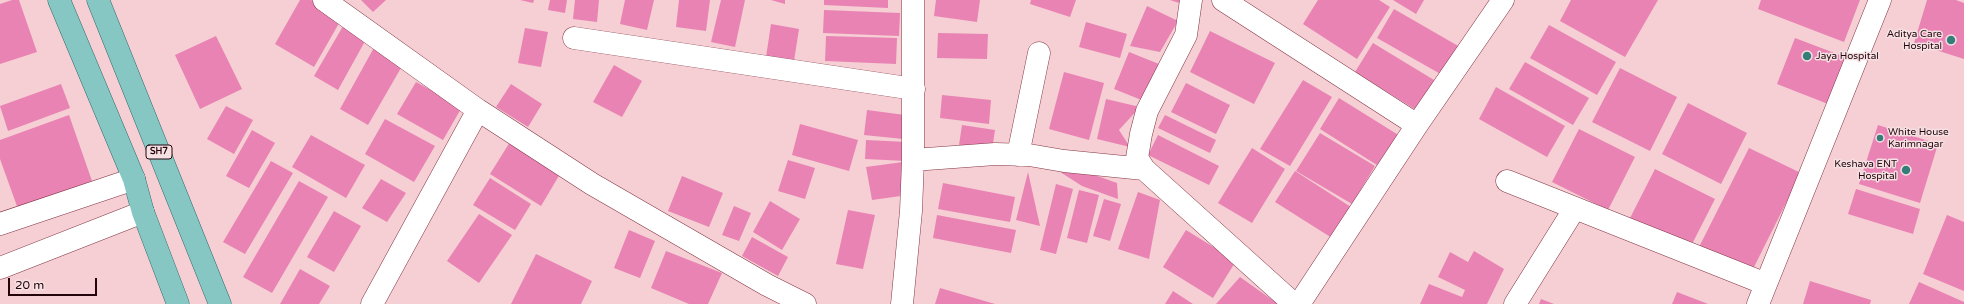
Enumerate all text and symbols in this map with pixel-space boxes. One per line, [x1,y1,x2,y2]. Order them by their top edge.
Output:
place label: Aditya Care Hospital [1887,28,1942,52]
marker: Aditya Care Hospital [1945,34,1957,46]
marker: Jaya Hospital [1801,50,1813,62]
place label: Jaya Hospital [1816,50,1879,62]
place label: White House Karimnagar [1888,126,1949,150]
marker: White House Karimnagar [1875,133,1885,143]
road number: SH7 [146,145,172,159]
place label: Keshava ENT Hospital [1834,158,1897,182]
marker: Keshava ENT Hospital [1900,164,1912,176]
scale bar [10,270,99,296]
text: 20 m [15,278,44,292]

